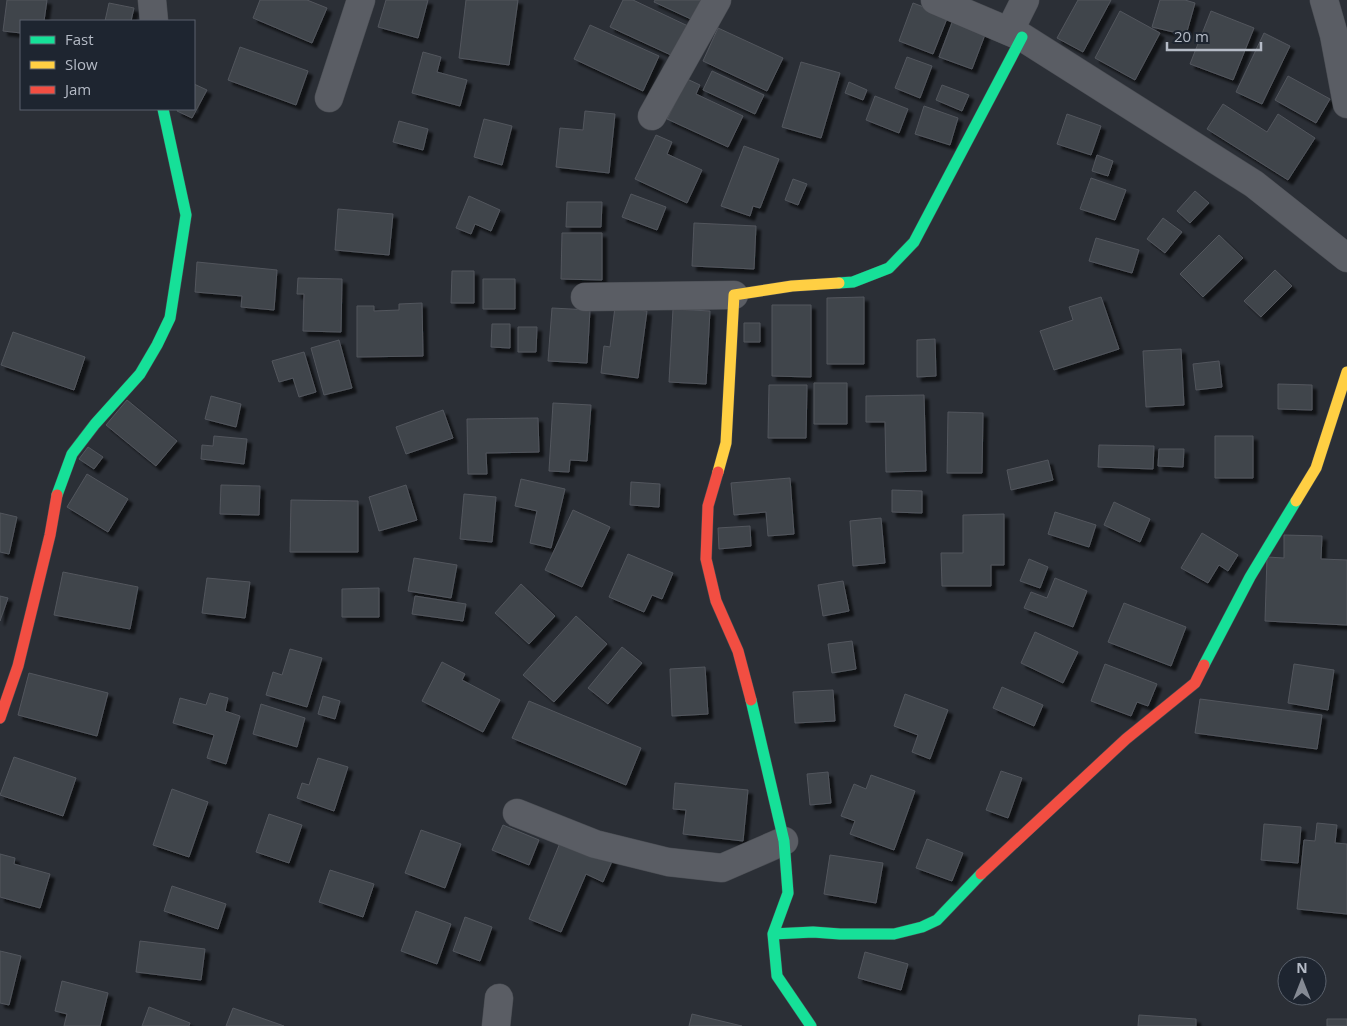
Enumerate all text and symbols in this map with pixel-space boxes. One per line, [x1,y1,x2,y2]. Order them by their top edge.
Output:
legend [20,20,195,110]
scale bar [1167,20,1261,52]
text: 20 m [1174,26,1209,46]
text: Fast [65,29,94,49]
text: Slow [65,54,98,74]
text: Jam [63,79,91,99]
north arrow [1277,956,1327,1006]
text: N [1296,958,1308,977]

